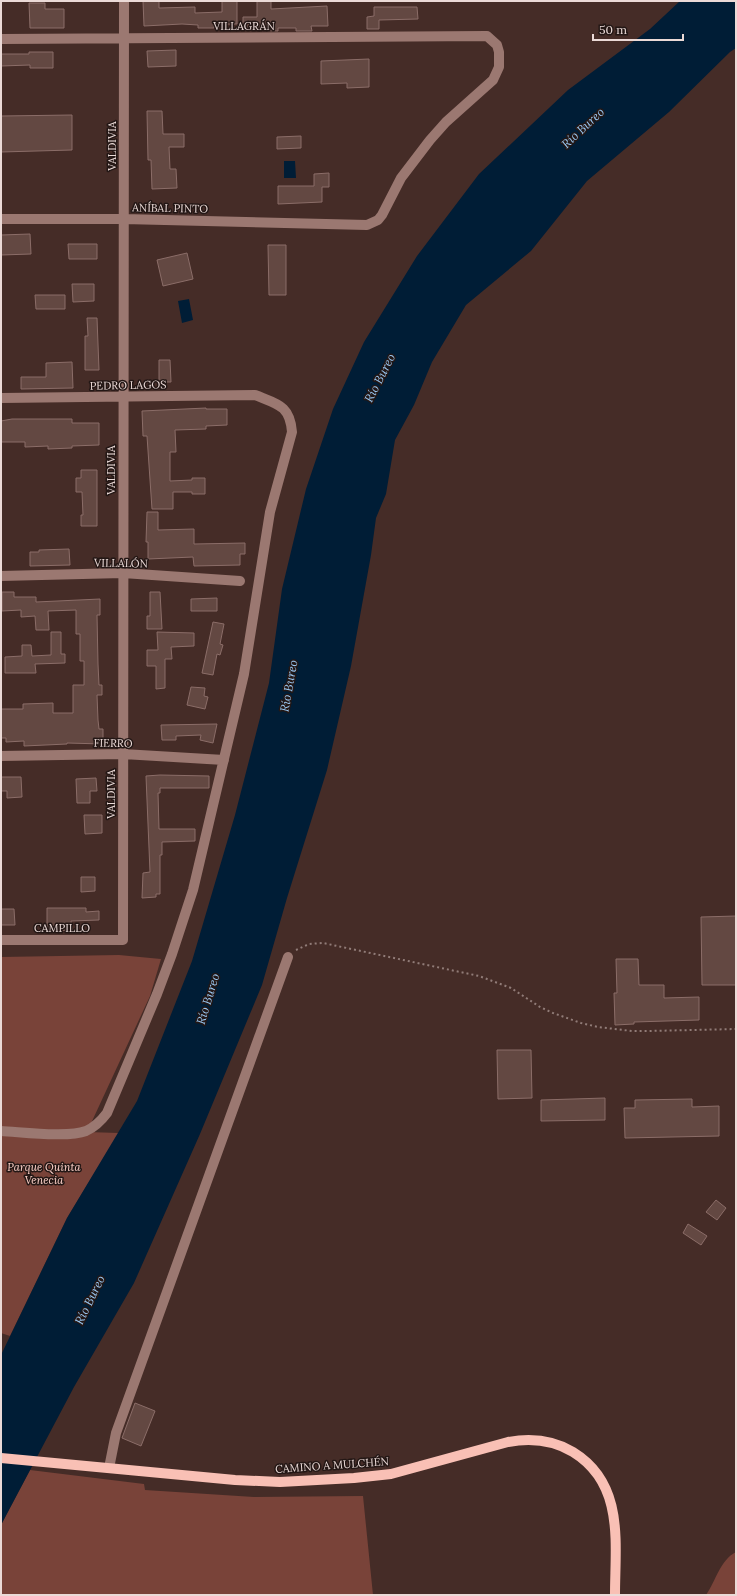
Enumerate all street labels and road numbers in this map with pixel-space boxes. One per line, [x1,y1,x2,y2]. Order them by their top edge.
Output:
street label: VILLAGRÁN [212,19,275,33]
street label: VALDIVIA [105,120,119,172]
street label: ANÍBAL PINTO [131,200,208,216]
street label: PEDRO LAGOS [90,377,166,393]
street label: VALDIVIA [104,444,118,496]
street label: VILLALÓN [93,556,148,570]
street label: FIERRO [93,736,133,750]
street label: VALDIVIA [104,768,118,820]
street label: CAMPILLO [34,921,90,935]
street label: CAMINO A MULCHÉN [275,1454,389,1476]

